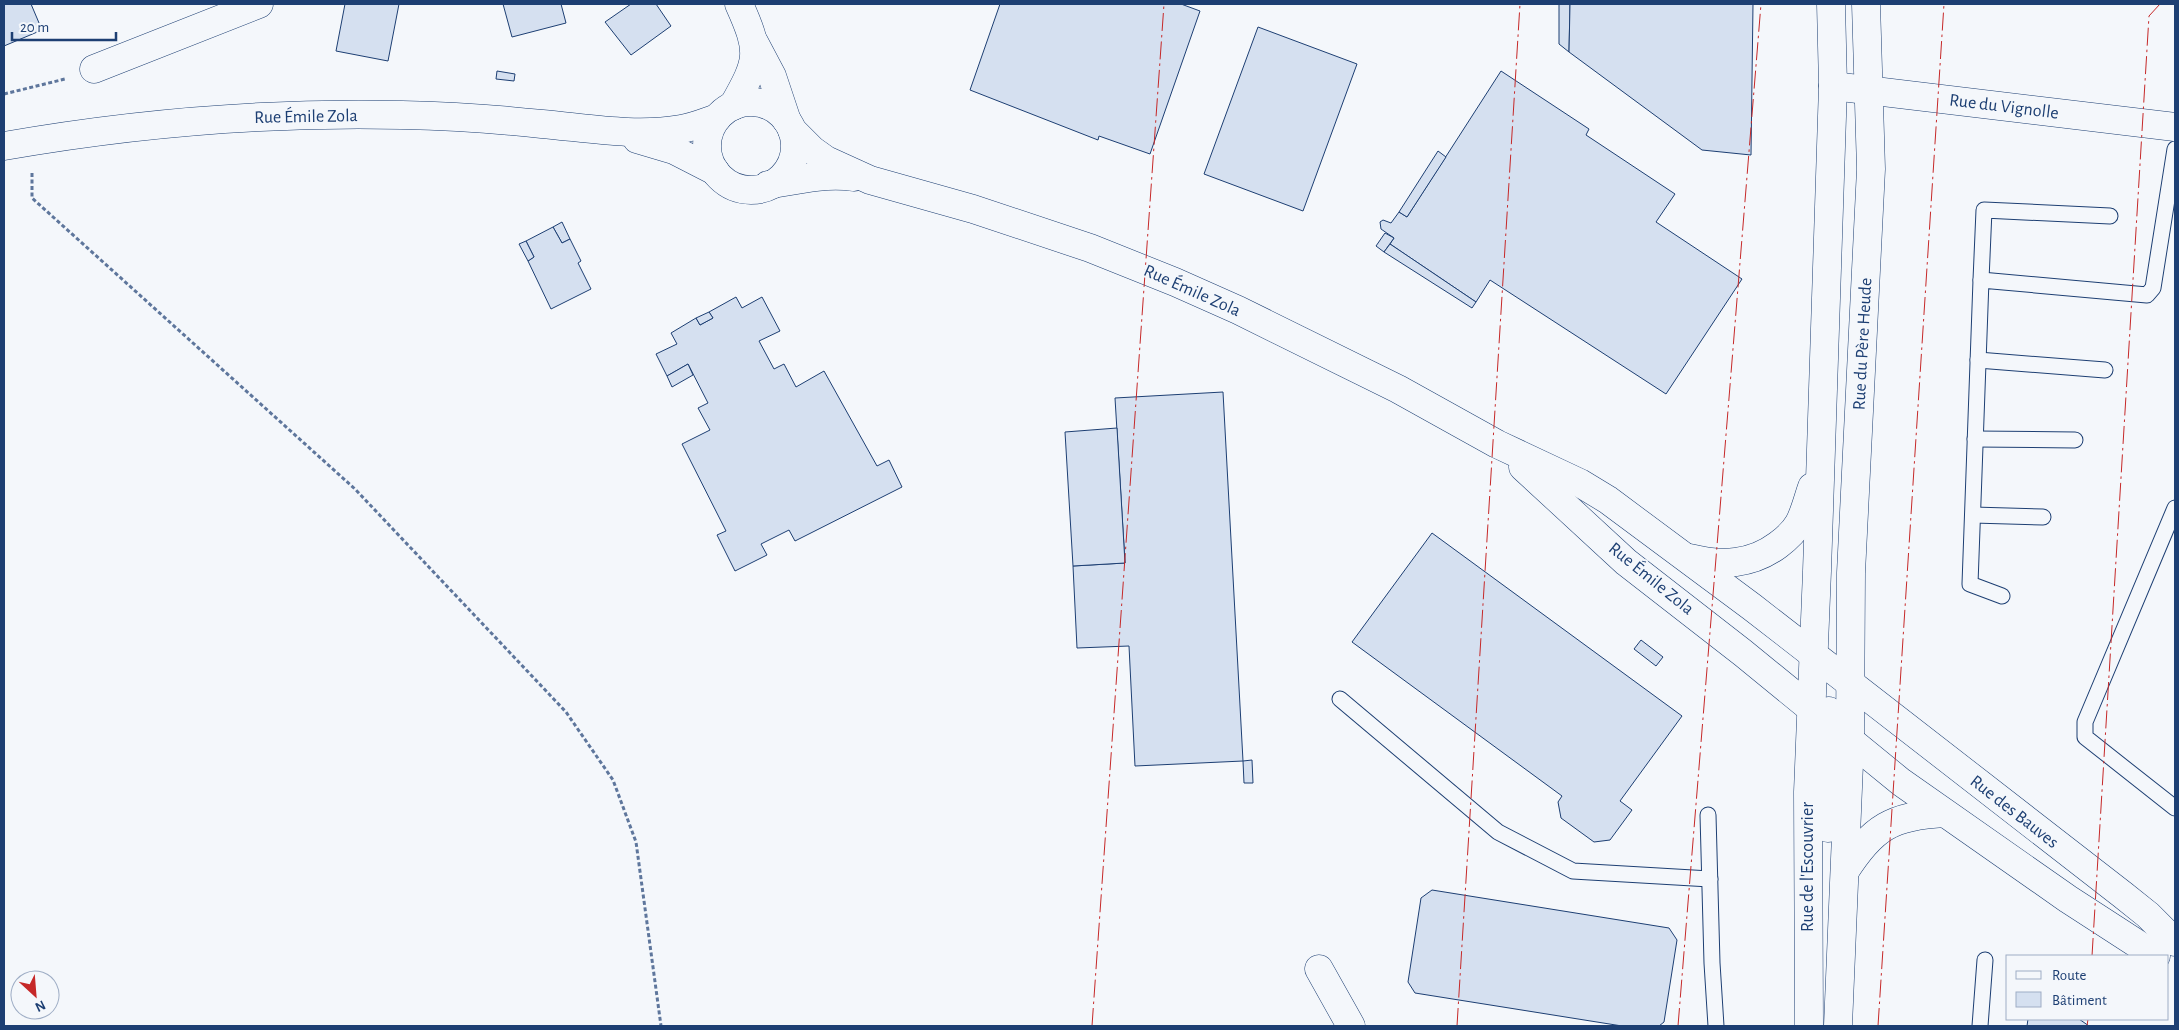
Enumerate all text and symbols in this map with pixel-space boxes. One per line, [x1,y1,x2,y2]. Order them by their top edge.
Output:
scale bar [12,10,116,42]
text: 20 m [20,20,49,35]
street label: Rue du Vignolle [1948,91,2060,123]
street label: Rue Émile Zola [254,104,358,127]
street label: Rue Émile Zola [1141,259,1244,320]
street label: Rue du Père Heude [1851,277,1875,411]
street label: Rue Émile Zola [1605,537,1699,619]
street label: Rue des Bauves [1966,772,2062,852]
street label: Rue de l'Escouvrier [1799,802,1817,932]
legend [2006,955,2169,1020]
text: Route [2052,968,2086,983]
north arrow [10,970,60,1020]
text: Bâtiment [2052,993,2107,1008]
text: N [33,997,48,1014]

